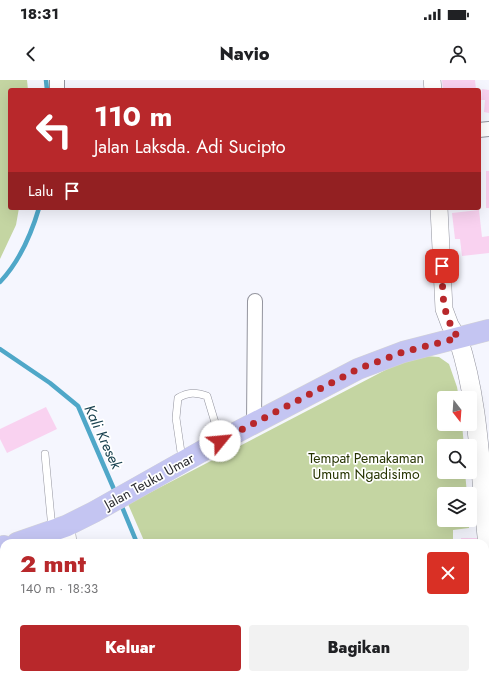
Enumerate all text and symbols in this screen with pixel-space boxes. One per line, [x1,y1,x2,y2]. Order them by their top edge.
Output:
text: 18:31 [20,3,59,25]
text: Navio [219,41,270,67]
icon: back [20,43,42,65]
icon: person [447,43,469,65]
text: 110 m [94,96,172,137]
icon: left [28,104,80,156]
text: Jalan Laksda. Adi Sucipto [94,134,286,160]
text: Lalu [28,180,53,202]
icon: arrive [61,180,83,202]
pin [425,249,459,283]
icon: arrive [431,255,453,277]
north arrow [437,391,477,431]
map controls [437,391,477,527]
water label: Kali Kresek [79,401,128,473]
position arrow [199,420,241,462]
button: search [437,439,477,479]
street label: Jalan Teuku Umar [99,448,198,515]
park label: Tempat Pemakaman Umum Ngadisimo [308,448,424,484]
button: layers [437,487,477,527]
text: 2 mnt [20,546,86,581]
button: close [427,552,469,594]
text: 140 m · 18:33 [20,579,98,598]
button: Keluar [20,625,241,671]
button: Bagikan [249,625,469,671]

